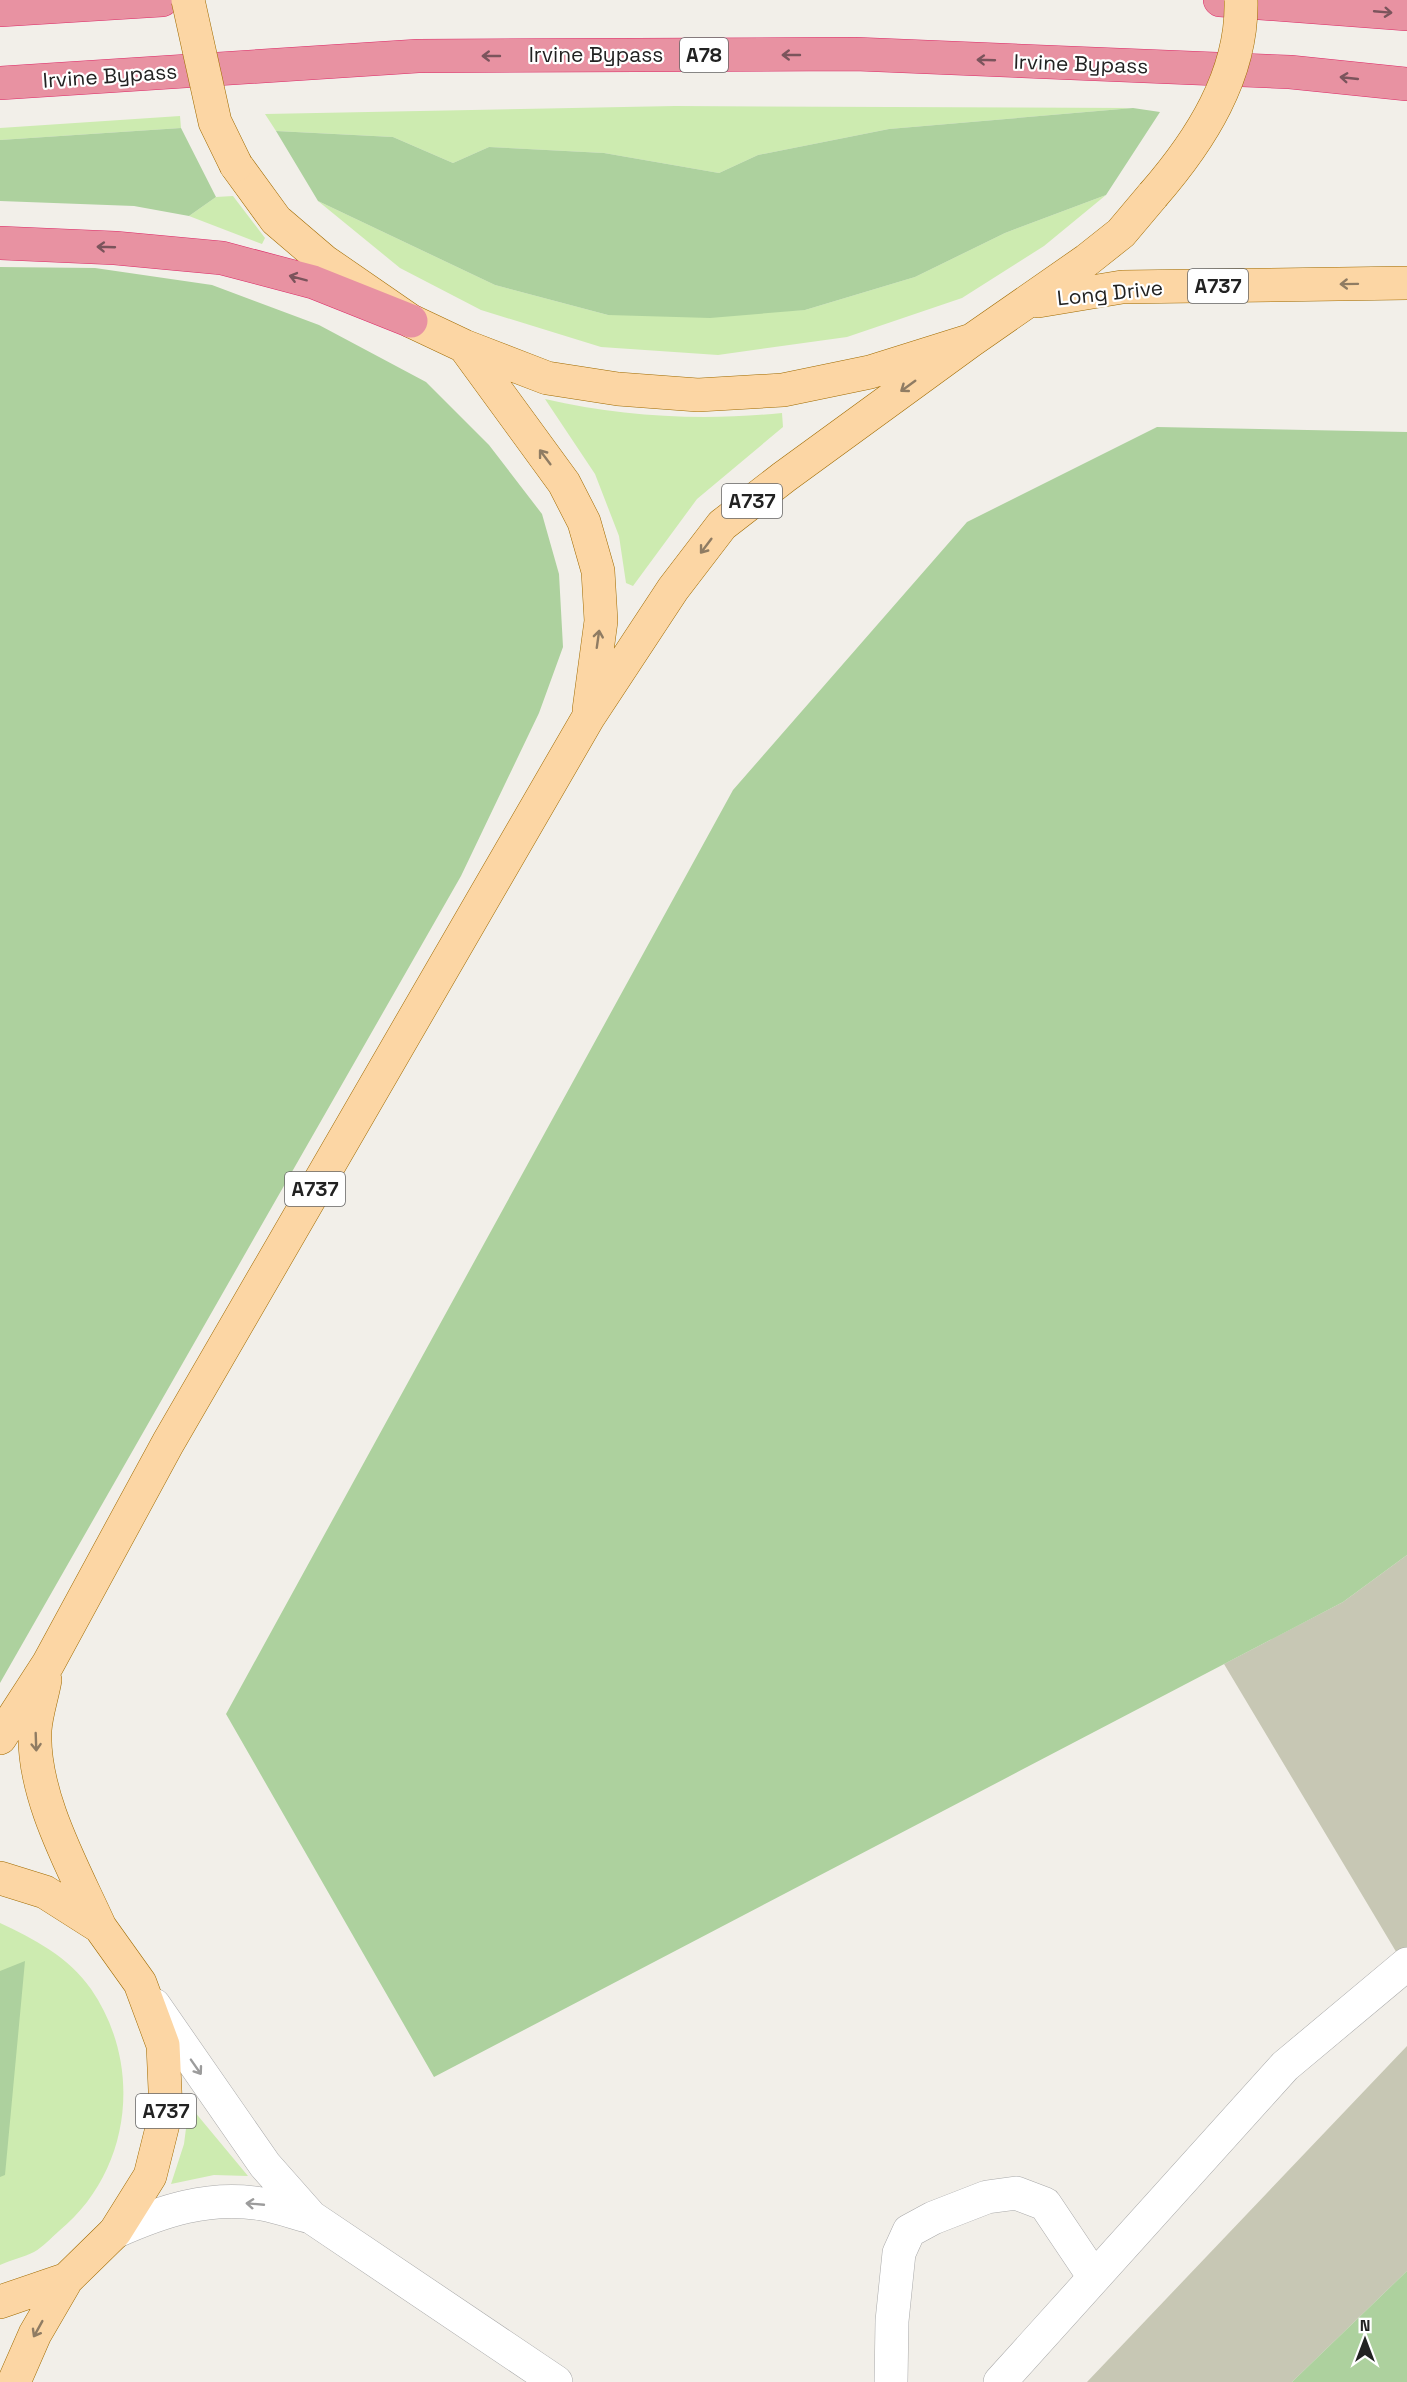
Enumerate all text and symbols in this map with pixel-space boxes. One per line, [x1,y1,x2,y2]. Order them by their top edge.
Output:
one-way arrow [1373,6,1393,17]
road number: A78 [680,38,728,72]
street label: Irvine Bypass [529,41,663,68]
street label: Irvine Bypass [1013,48,1149,79]
one-way arrow [782,49,802,60]
one-way arrow [482,50,502,62]
one-way arrow [977,54,997,65]
street label: Irvine Bypass [42,57,178,94]
one-way arrow [1339,72,1359,83]
one-way arrow [96,242,116,253]
road number: A737 [1188,269,1248,303]
one-way arrow [289,271,308,283]
street label: Long Drive [1056,274,1164,311]
one-way arrow [1339,278,1359,290]
one-way arrow [901,380,917,393]
one-way arrow [538,450,551,466]
road number: A737 [722,484,782,518]
one-way arrow [700,537,713,553]
one-way arrow [593,629,604,649]
road number: A737 [285,1172,345,1206]
one-way arrow [30,1732,41,1752]
one-way arrow [190,2058,202,2074]
road number: A737 [136,2094,196,2128]
one-way arrow [245,2198,265,2209]
north arrow [1335,2310,1395,2370]
text: N [1360,2315,1370,2336]
one-way arrow [32,2320,43,2338]

